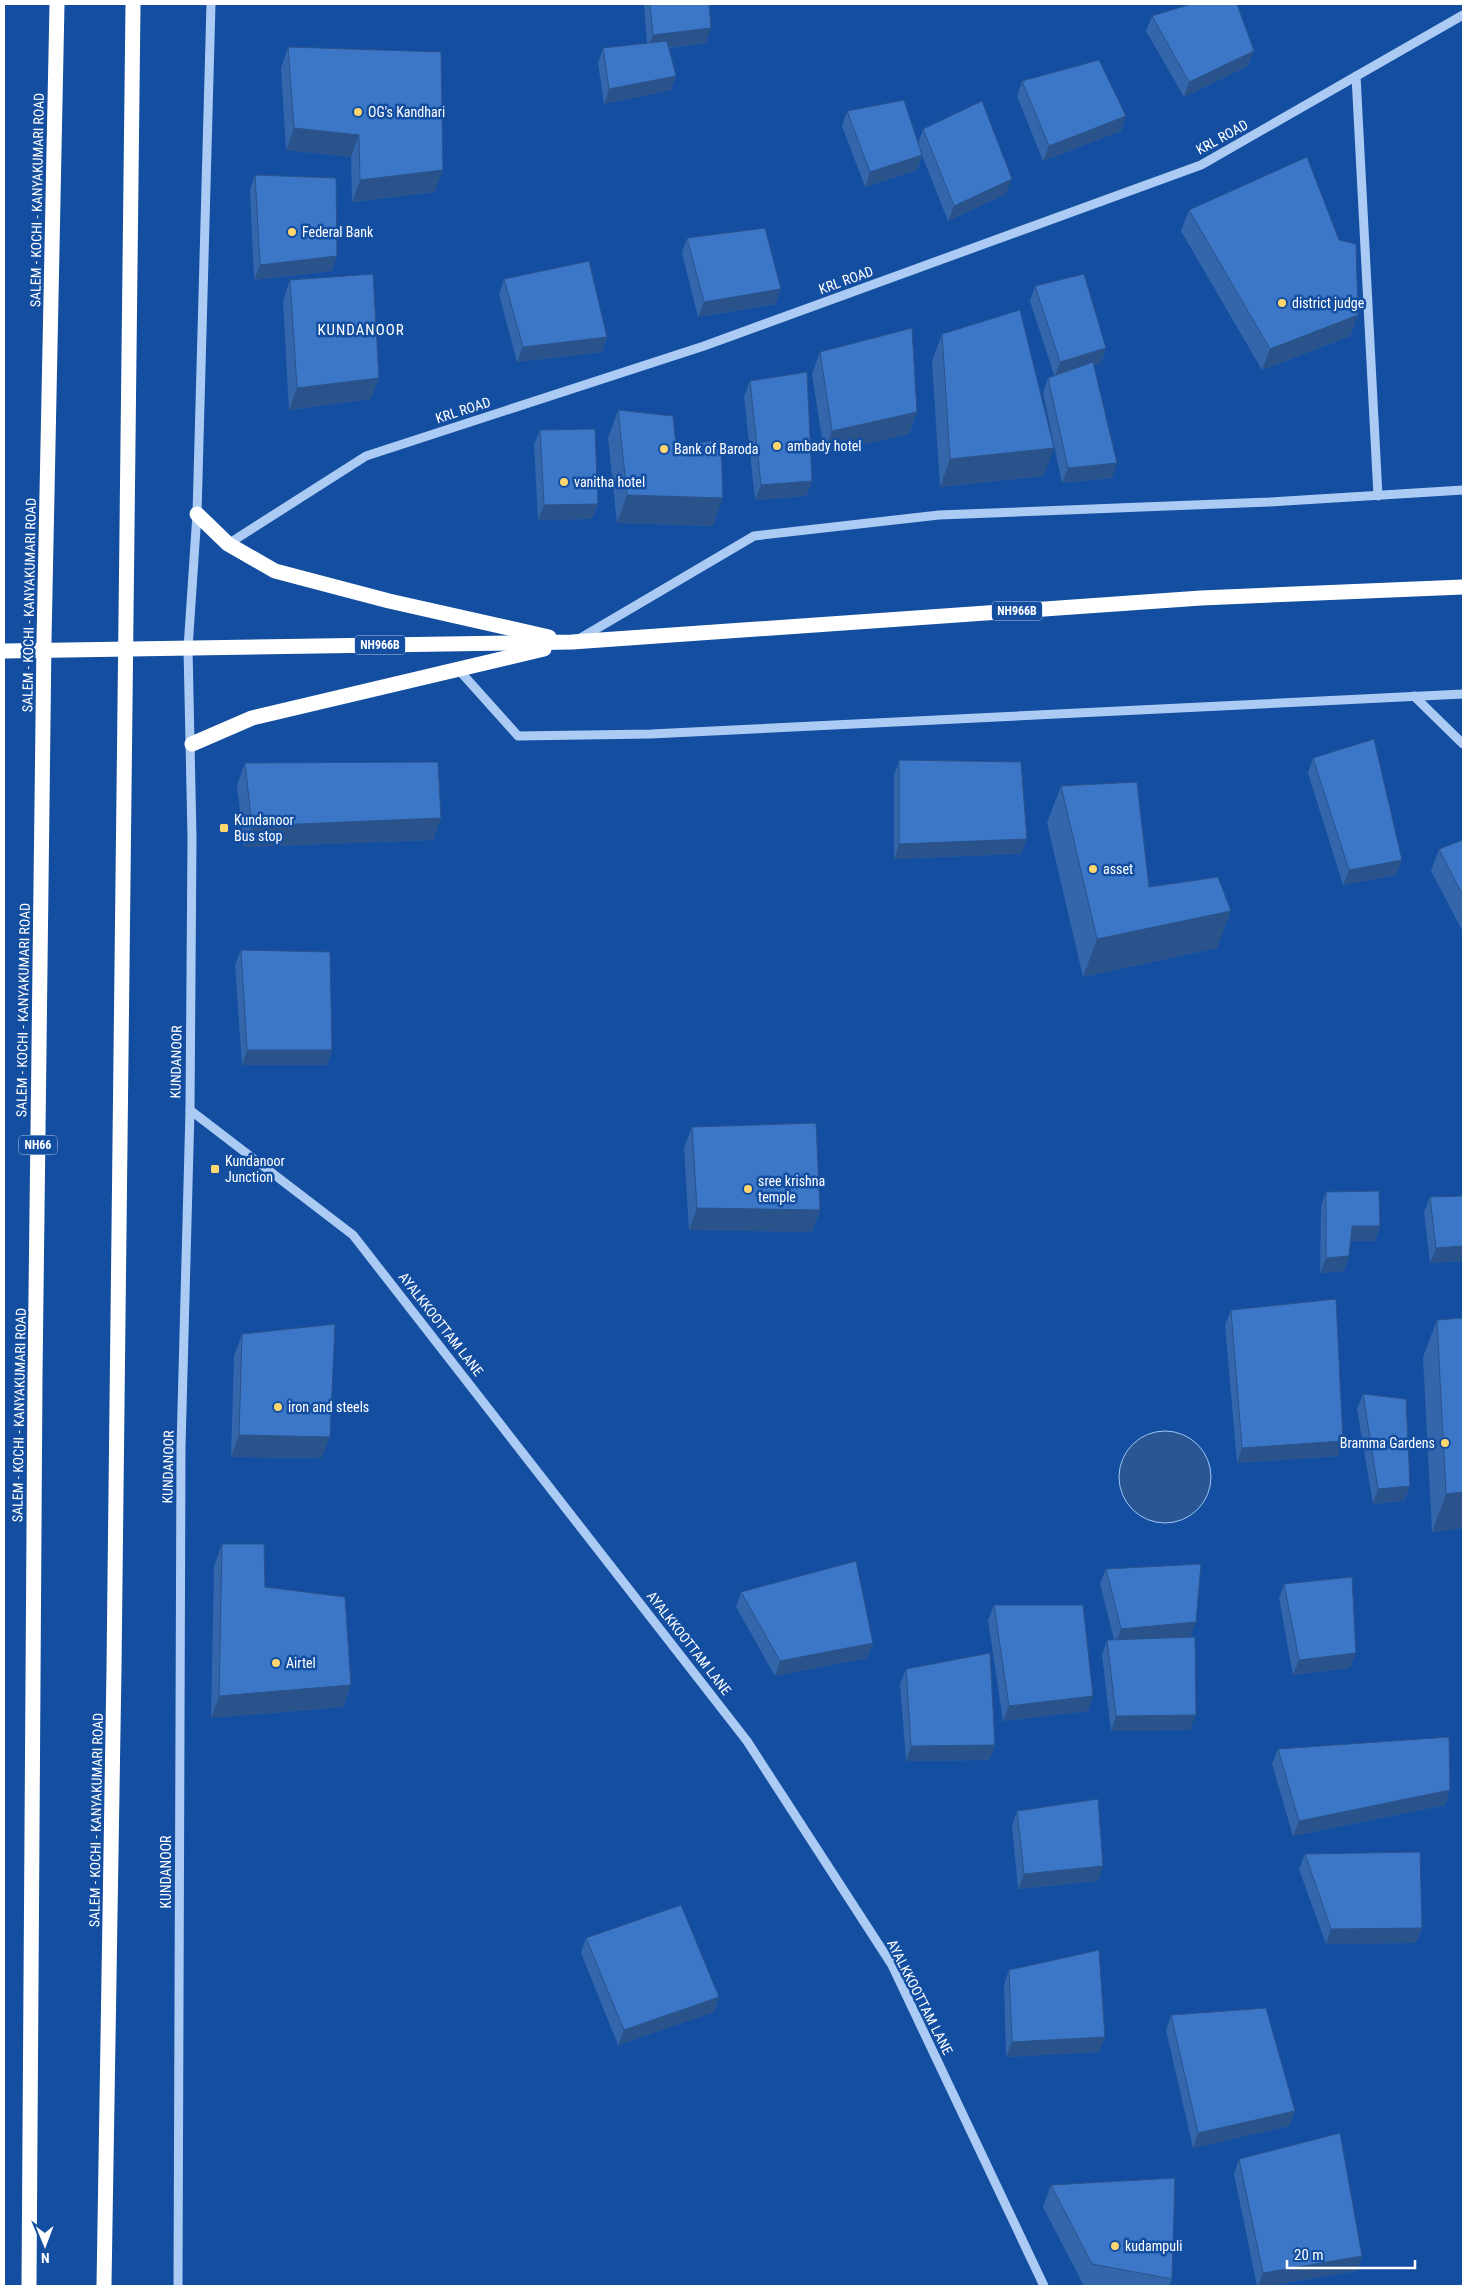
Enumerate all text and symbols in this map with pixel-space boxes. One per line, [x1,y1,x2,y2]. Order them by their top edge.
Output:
street label: SALEM - KOCHI - KANYAKUMARI ROAD [27,93,47,307]
place label: OG's Kandhari [368,104,445,120]
marker: OG's Kandhari [352,106,364,118]
street label: KRL ROAD [1193,116,1251,158]
place label: Federal Bank [302,224,374,240]
marker: Federal Bank [286,226,298,238]
street label: KRL ROAD [817,263,875,297]
place label: district judge [1292,295,1365,311]
marker: district judge [1276,297,1288,309]
district label: KUNDANOOR [317,321,405,339]
street label: KRL ROAD [434,394,492,426]
place label: ambady hotel [787,438,862,454]
marker: ambady hotel [771,440,783,452]
place label: Bank of Baroda [674,441,758,457]
marker: Bank of Baroda [658,443,670,455]
place label: vanitha hotel [574,474,645,490]
marker: vanitha hotel [558,476,570,488]
street label: SALEM - KOCHI - KANYAKUMARI ROAD [19,498,39,712]
road number: NH966B [992,602,1042,620]
road number: NH966B [355,636,405,654]
place label: Kundanoor Bus stop [234,812,294,844]
marker: Kundanoor Bus stop [218,822,230,834]
place label: asset [1103,861,1133,877]
marker: asset [1087,863,1099,875]
street label: SALEM - KOCHI - KANYAKUMARI ROAD [13,903,33,1117]
street label: KUNDANOOR [167,1025,185,1099]
road number: NH66 [19,1136,57,1154]
place label: Kundanoor Junction [225,1153,285,1185]
marker: Kundanoor Junction [209,1163,221,1175]
place label: sree krishna temple [758,1173,825,1205]
marker: sree krishna temple [742,1183,754,1195]
street label: AYALKKOOTTAM LANE [396,1269,486,1379]
street label: SALEM - KOCHI - KANYAKUMARI ROAD [9,1308,29,1522]
place label: iron and steels [288,1399,369,1415]
marker: iron and steels [272,1401,284,1413]
street label: KUNDANOOR [159,1430,177,1504]
place label: Bramma Gardens [1340,1435,1435,1451]
marker: Bramma Gardens [1439,1437,1451,1449]
street label: AYALKKOOTTAM LANE [644,1588,734,1698]
place label: Airtel [286,1655,316,1671]
marker: Airtel [270,1657,282,1669]
street label: SALEM - KOCHI - KANYAKUMARI ROAD [86,1713,106,1927]
street label: KUNDANOOR [158,1835,174,1909]
street label: AYALKKOOTTAM LANE [884,1937,956,2057]
north arrow [20,2220,70,2270]
place label: kudampuli [1125,2238,1182,2254]
scale bar [1287,2238,1414,2270]
marker: kudampuli [1109,2240,1121,2252]
text: 20 m [1294,2246,1324,2264]
text: N [41,2250,50,2266]

